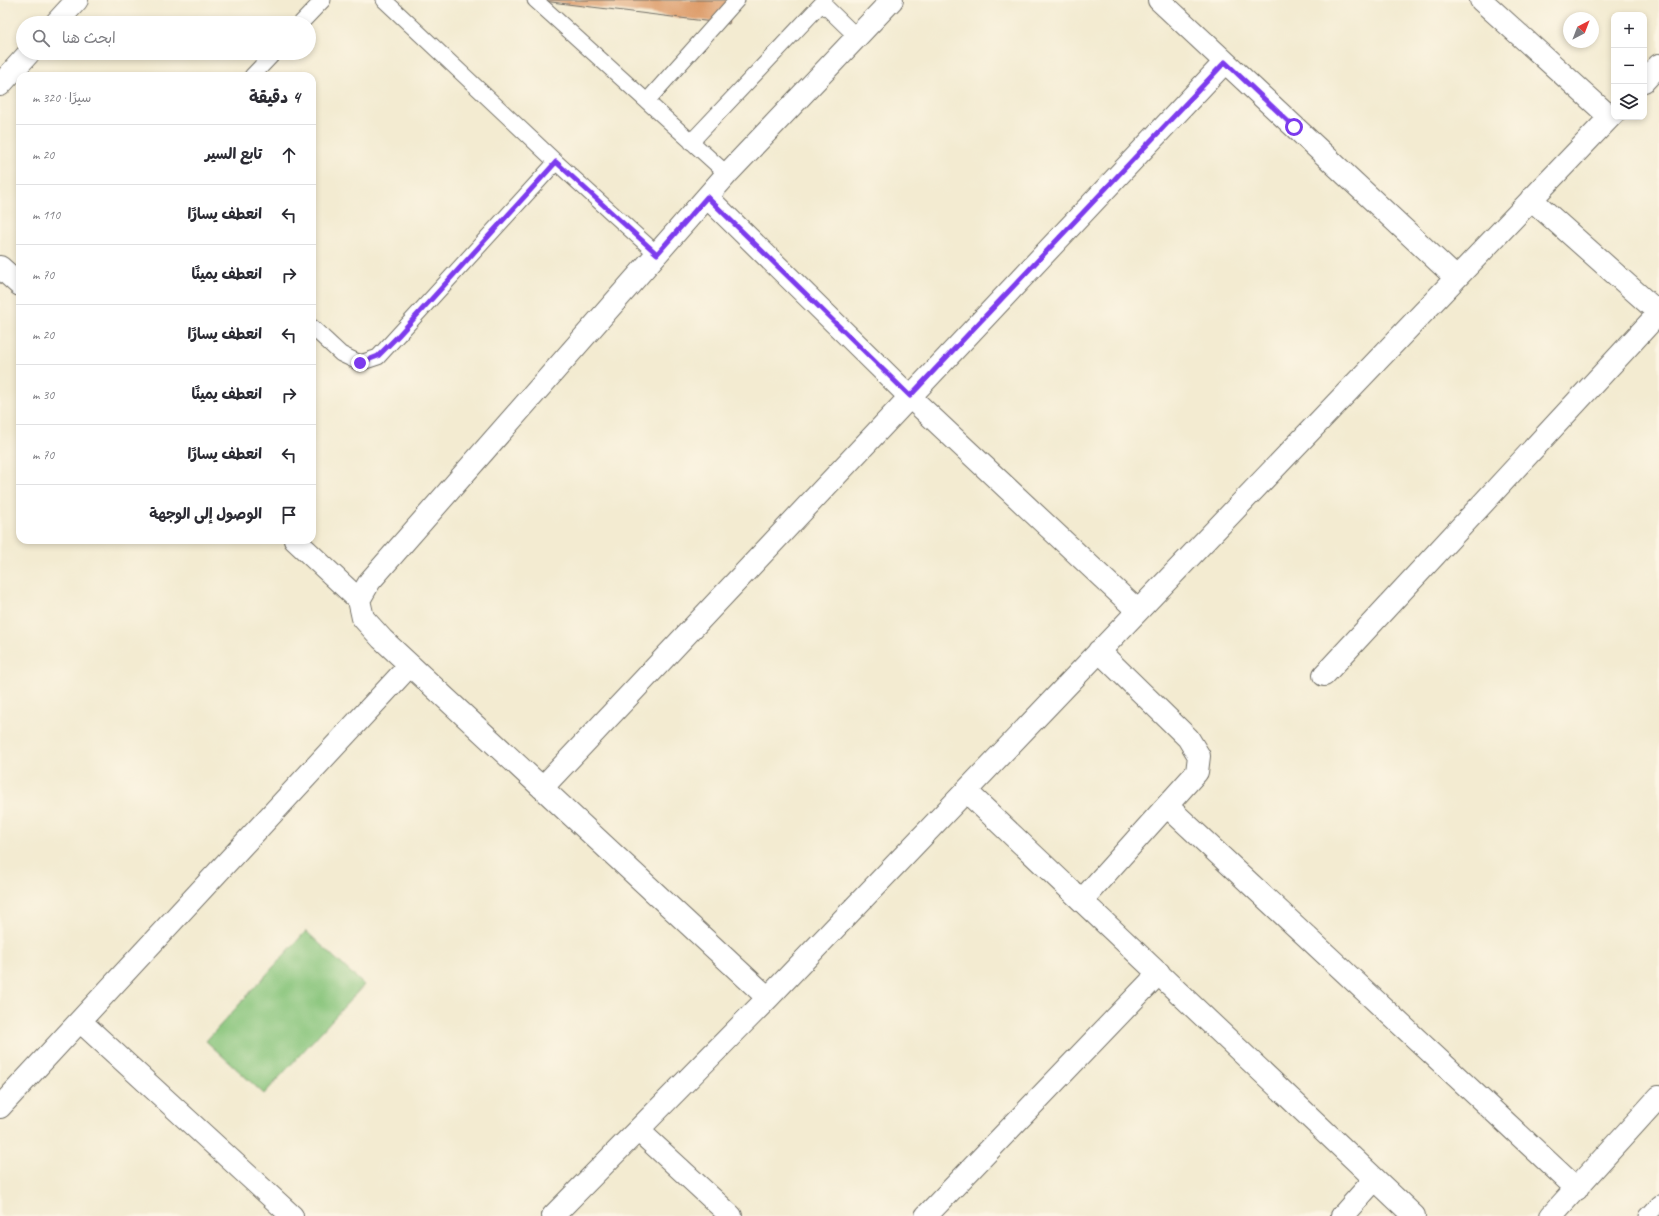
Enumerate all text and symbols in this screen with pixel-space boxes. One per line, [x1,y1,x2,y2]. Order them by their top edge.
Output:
north arrow [1563,12,1599,48]
map controls [1611,12,1647,120]
button: + [1611,12,1647,48]
search box [16,16,316,60]
icon: search [30,27,52,49]
text: ابحث هنا [62,29,116,48]
button: − [1611,48,1647,84]
button: layers [1611,84,1647,120]
text: 4 دقيقة [249,87,300,108]
text: سيرًا · 320 m [32,90,91,106]
route start [1285,118,1303,136]
icon: ahead [278,144,300,166]
text: تابع السير [205,145,262,164]
text: 20 m [32,147,54,163]
icon: left [278,204,300,226]
text: انعطف يسارًا [187,205,262,224]
text: 110 m [32,207,60,223]
icon: right [278,264,300,286]
text: انعطف يمينًا [191,265,262,284]
text: 70 m [32,267,54,283]
icon: left [278,324,300,346]
text: انعطف يسارًا [187,325,262,344]
text: 20 m [32,327,54,343]
route end [351,354,369,372]
icon: right [278,384,300,406]
text: انعطف يمينًا [191,385,262,404]
text: 30 m [32,387,54,403]
icon: left [278,444,300,466]
text: انعطف يسارًا [187,445,262,464]
text: 70 m [32,447,54,463]
icon: arrive [278,504,300,526]
text: الوصول إلى الوجهة [149,505,262,524]

